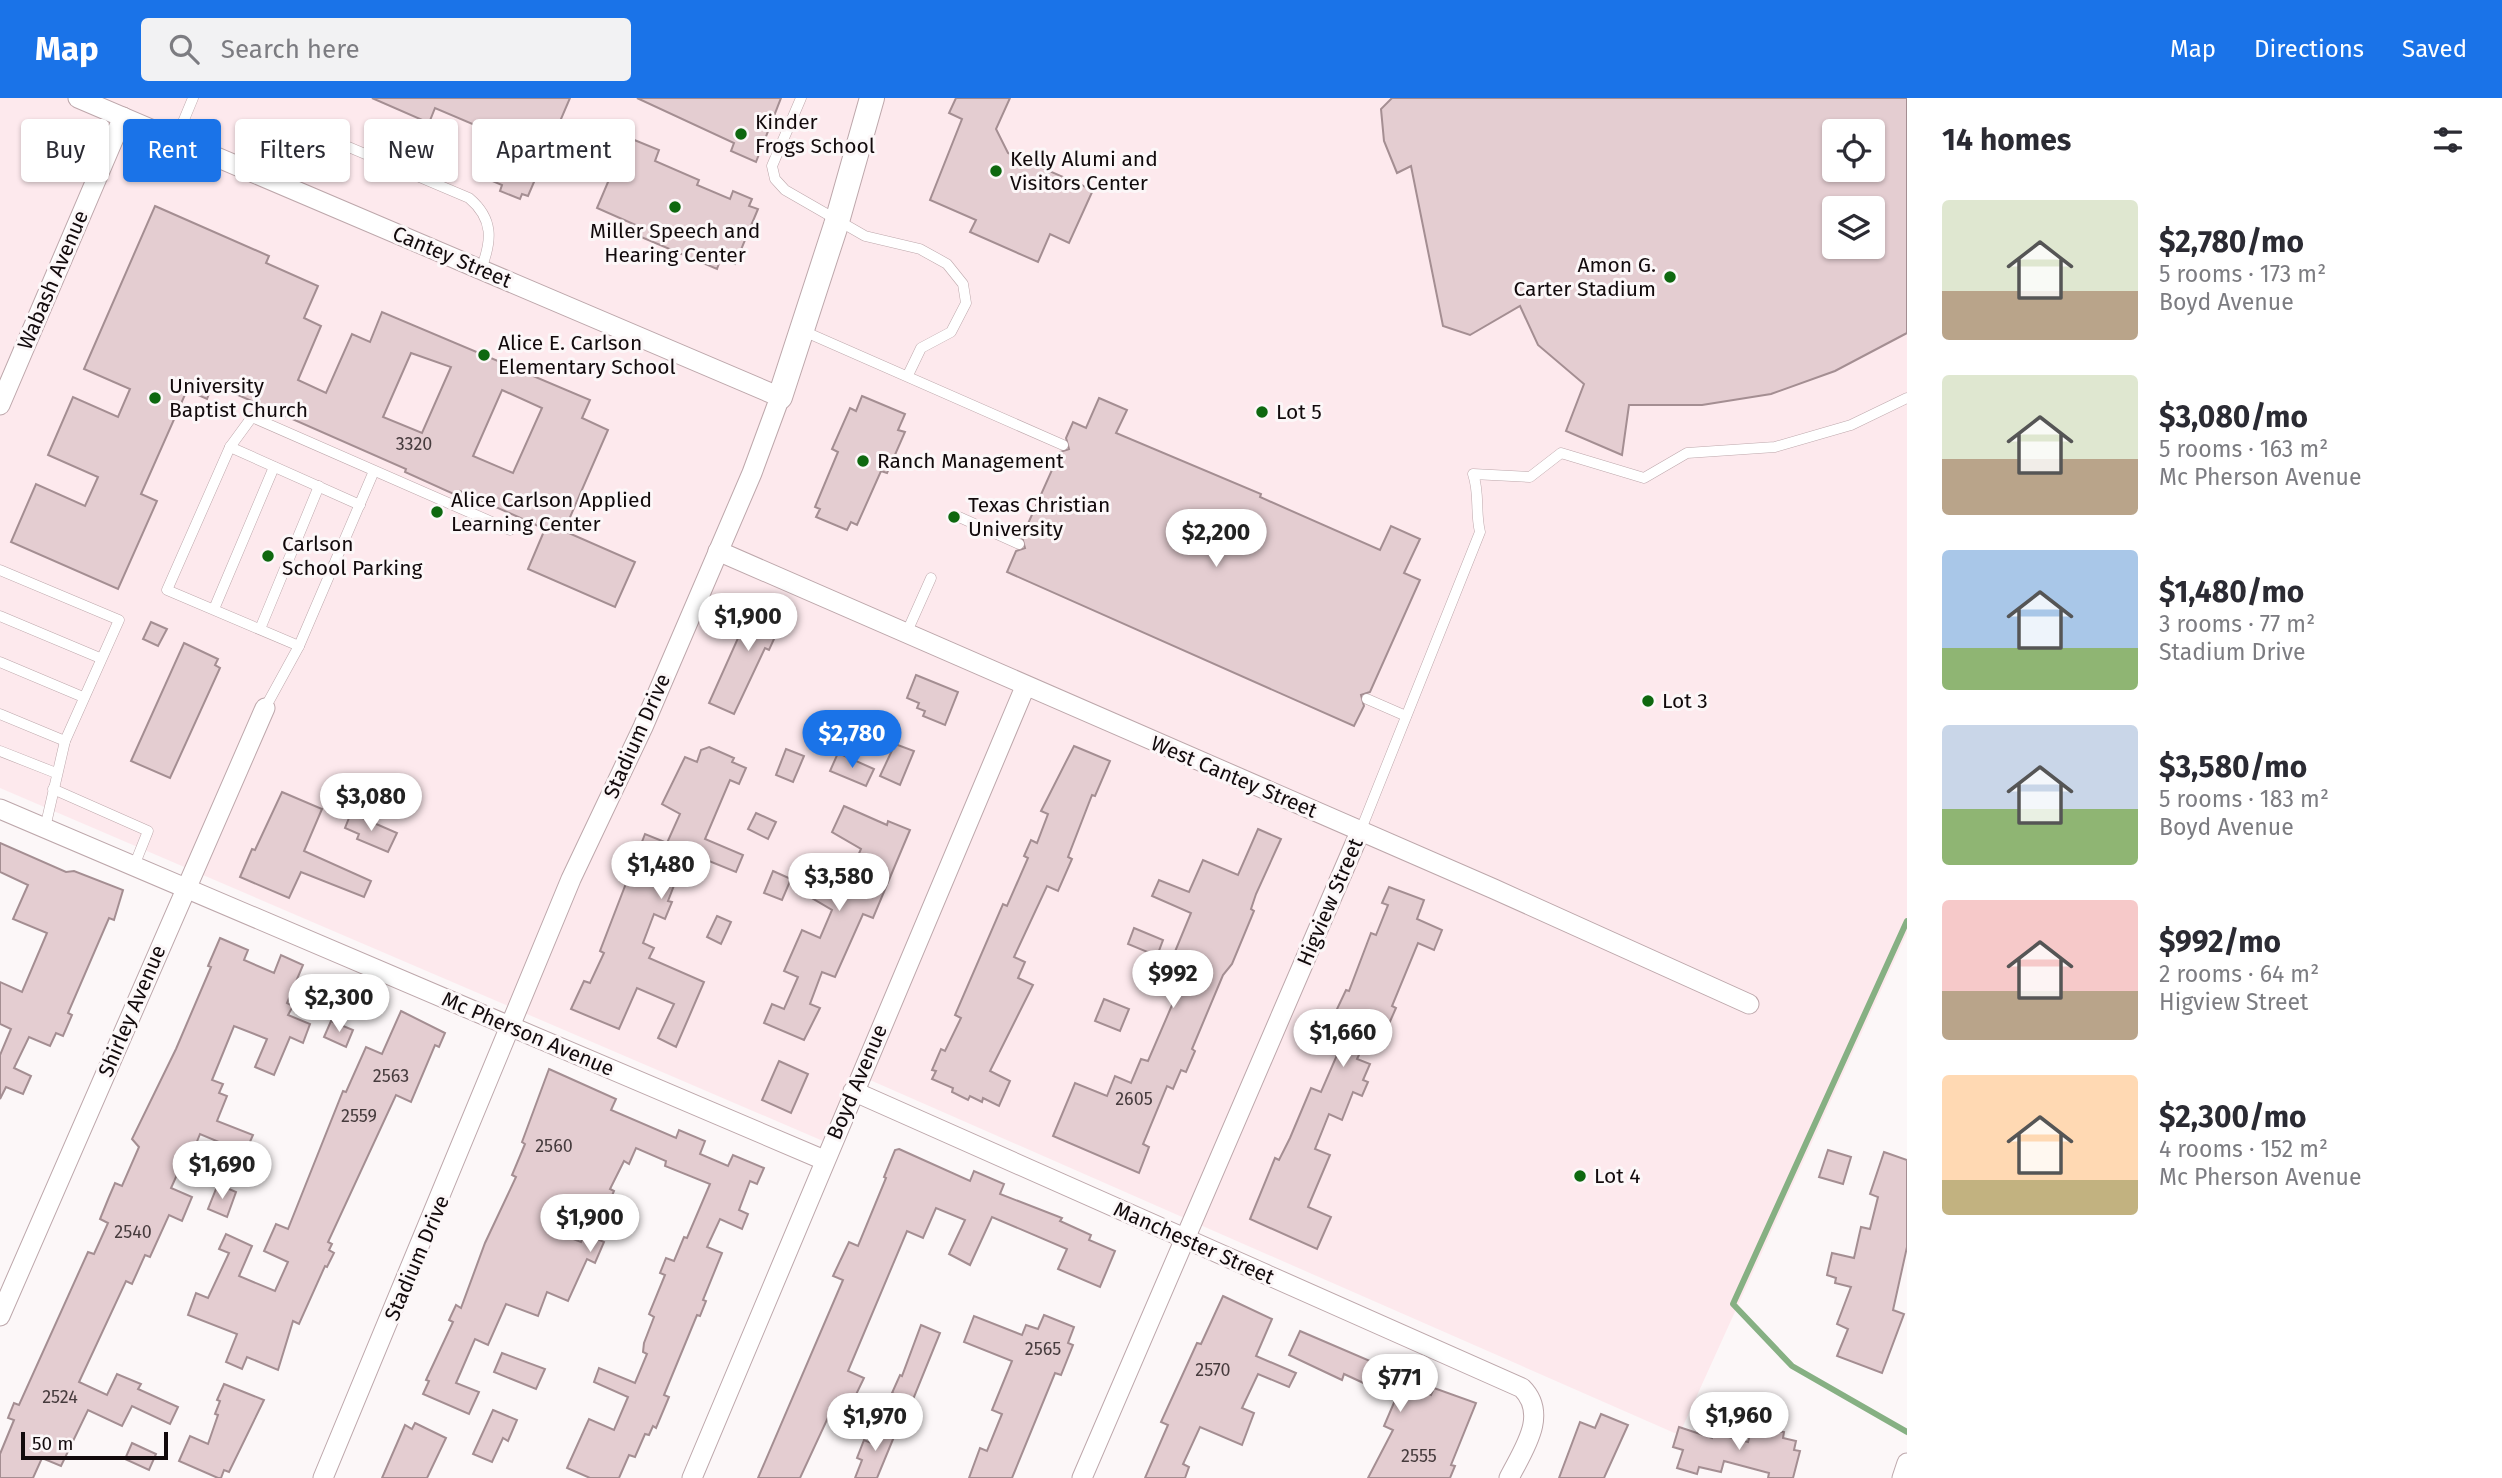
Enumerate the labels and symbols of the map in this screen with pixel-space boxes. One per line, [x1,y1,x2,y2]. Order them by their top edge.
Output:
place label: Kinder Frogs School [755,109,875,159]
marker: Kinder Frogs School [733,126,749,142]
place label: Kelly Alumi and Visitors Center [1010,146,1158,196]
marker: Kelly Alumi and Visitors Center [988,163,1004,179]
marker: Miller Speech and Hearing Center [667,199,683,215]
street label: Wabash Avenue [12,206,94,354]
place label: Miller Speech and Hearing Center [590,218,760,268]
street label: Cantey Street [389,220,516,294]
place label: Amon G. Carter Stadium [1514,252,1656,302]
marker: Amon G. Carter Stadium [1662,269,1678,285]
place label: Alice E. Carlson Elementary School [498,330,676,380]
marker: Alice E. Carlson Elementary School [476,347,492,363]
place label: University Baptist Church [169,373,308,423]
marker: University Baptist Church [147,390,163,406]
place label: Lot 5 [1276,399,1322,425]
marker: Lot 5 [1254,404,1270,420]
house number: 3320 [396,433,432,455]
place label: Ranch Management [877,448,1064,474]
marker: Ranch Management [855,453,871,469]
place label: Alice Carlson Applied Learning Center [451,487,652,537]
place label: Texas Christian University [968,492,1110,542]
marker: Alice Carlson Applied Learning Center [429,504,445,520]
marker: Texas Christian University [946,509,962,525]
pin: $2,200 [1159,510,1273,569]
place label: Carlson School Parking [282,531,423,581]
marker: Carlson School Parking [260,548,276,564]
pin: $1,900 [691,594,805,653]
street label: Stadium Drive [598,670,676,802]
place label: Lot 3 [1662,688,1708,714]
marker: Lot 3 [1640,693,1656,709]
pin: $2,780 [795,710,909,770]
street label: West Cantey Street [1147,730,1322,824]
pin: $3,080 [314,774,428,833]
street label: Higview Street [1291,834,1369,970]
pin: $1,480 [604,842,718,901]
pin: $3,580 [782,854,896,913]
street label: Shirley Avenue [93,941,171,1081]
pin: $992 [1132,950,1214,1010]
pin: $2,300 [282,974,396,1034]
street label: Mc Pherson Avenue [438,986,618,1082]
pin: $1,660 [1286,1010,1400,1069]
street label: Boyd Avenue [821,1020,893,1144]
house number: 2563 [373,1065,409,1087]
house number: 2605 [1115,1088,1153,1110]
house number: 2559 [341,1105,377,1127]
house number: 2560 [535,1135,573,1157]
pin: $1,690 [165,1142,279,1201]
place label: Lot 4 [1594,1163,1641,1189]
marker: Lot 4 [1572,1168,1588,1184]
street label: Stadium Drive [379,1191,455,1325]
pin: $1,900 [533,1194,647,1254]
street label: Manchester Street [1110,1196,1279,1290]
house number: 2540 [114,1221,152,1243]
house number: 2565 [1025,1338,1061,1360]
pin: $771 [1359,1354,1441,1414]
house number: 2570 [1195,1359,1231,1381]
house number: 2524 [42,1386,78,1408]
pin: $1,960 [1682,1392,1796,1452]
pin: $1,970 [818,1394,932,1453]
scale bar [21,1429,168,1461]
house number: 2555 [1401,1445,1437,1467]

